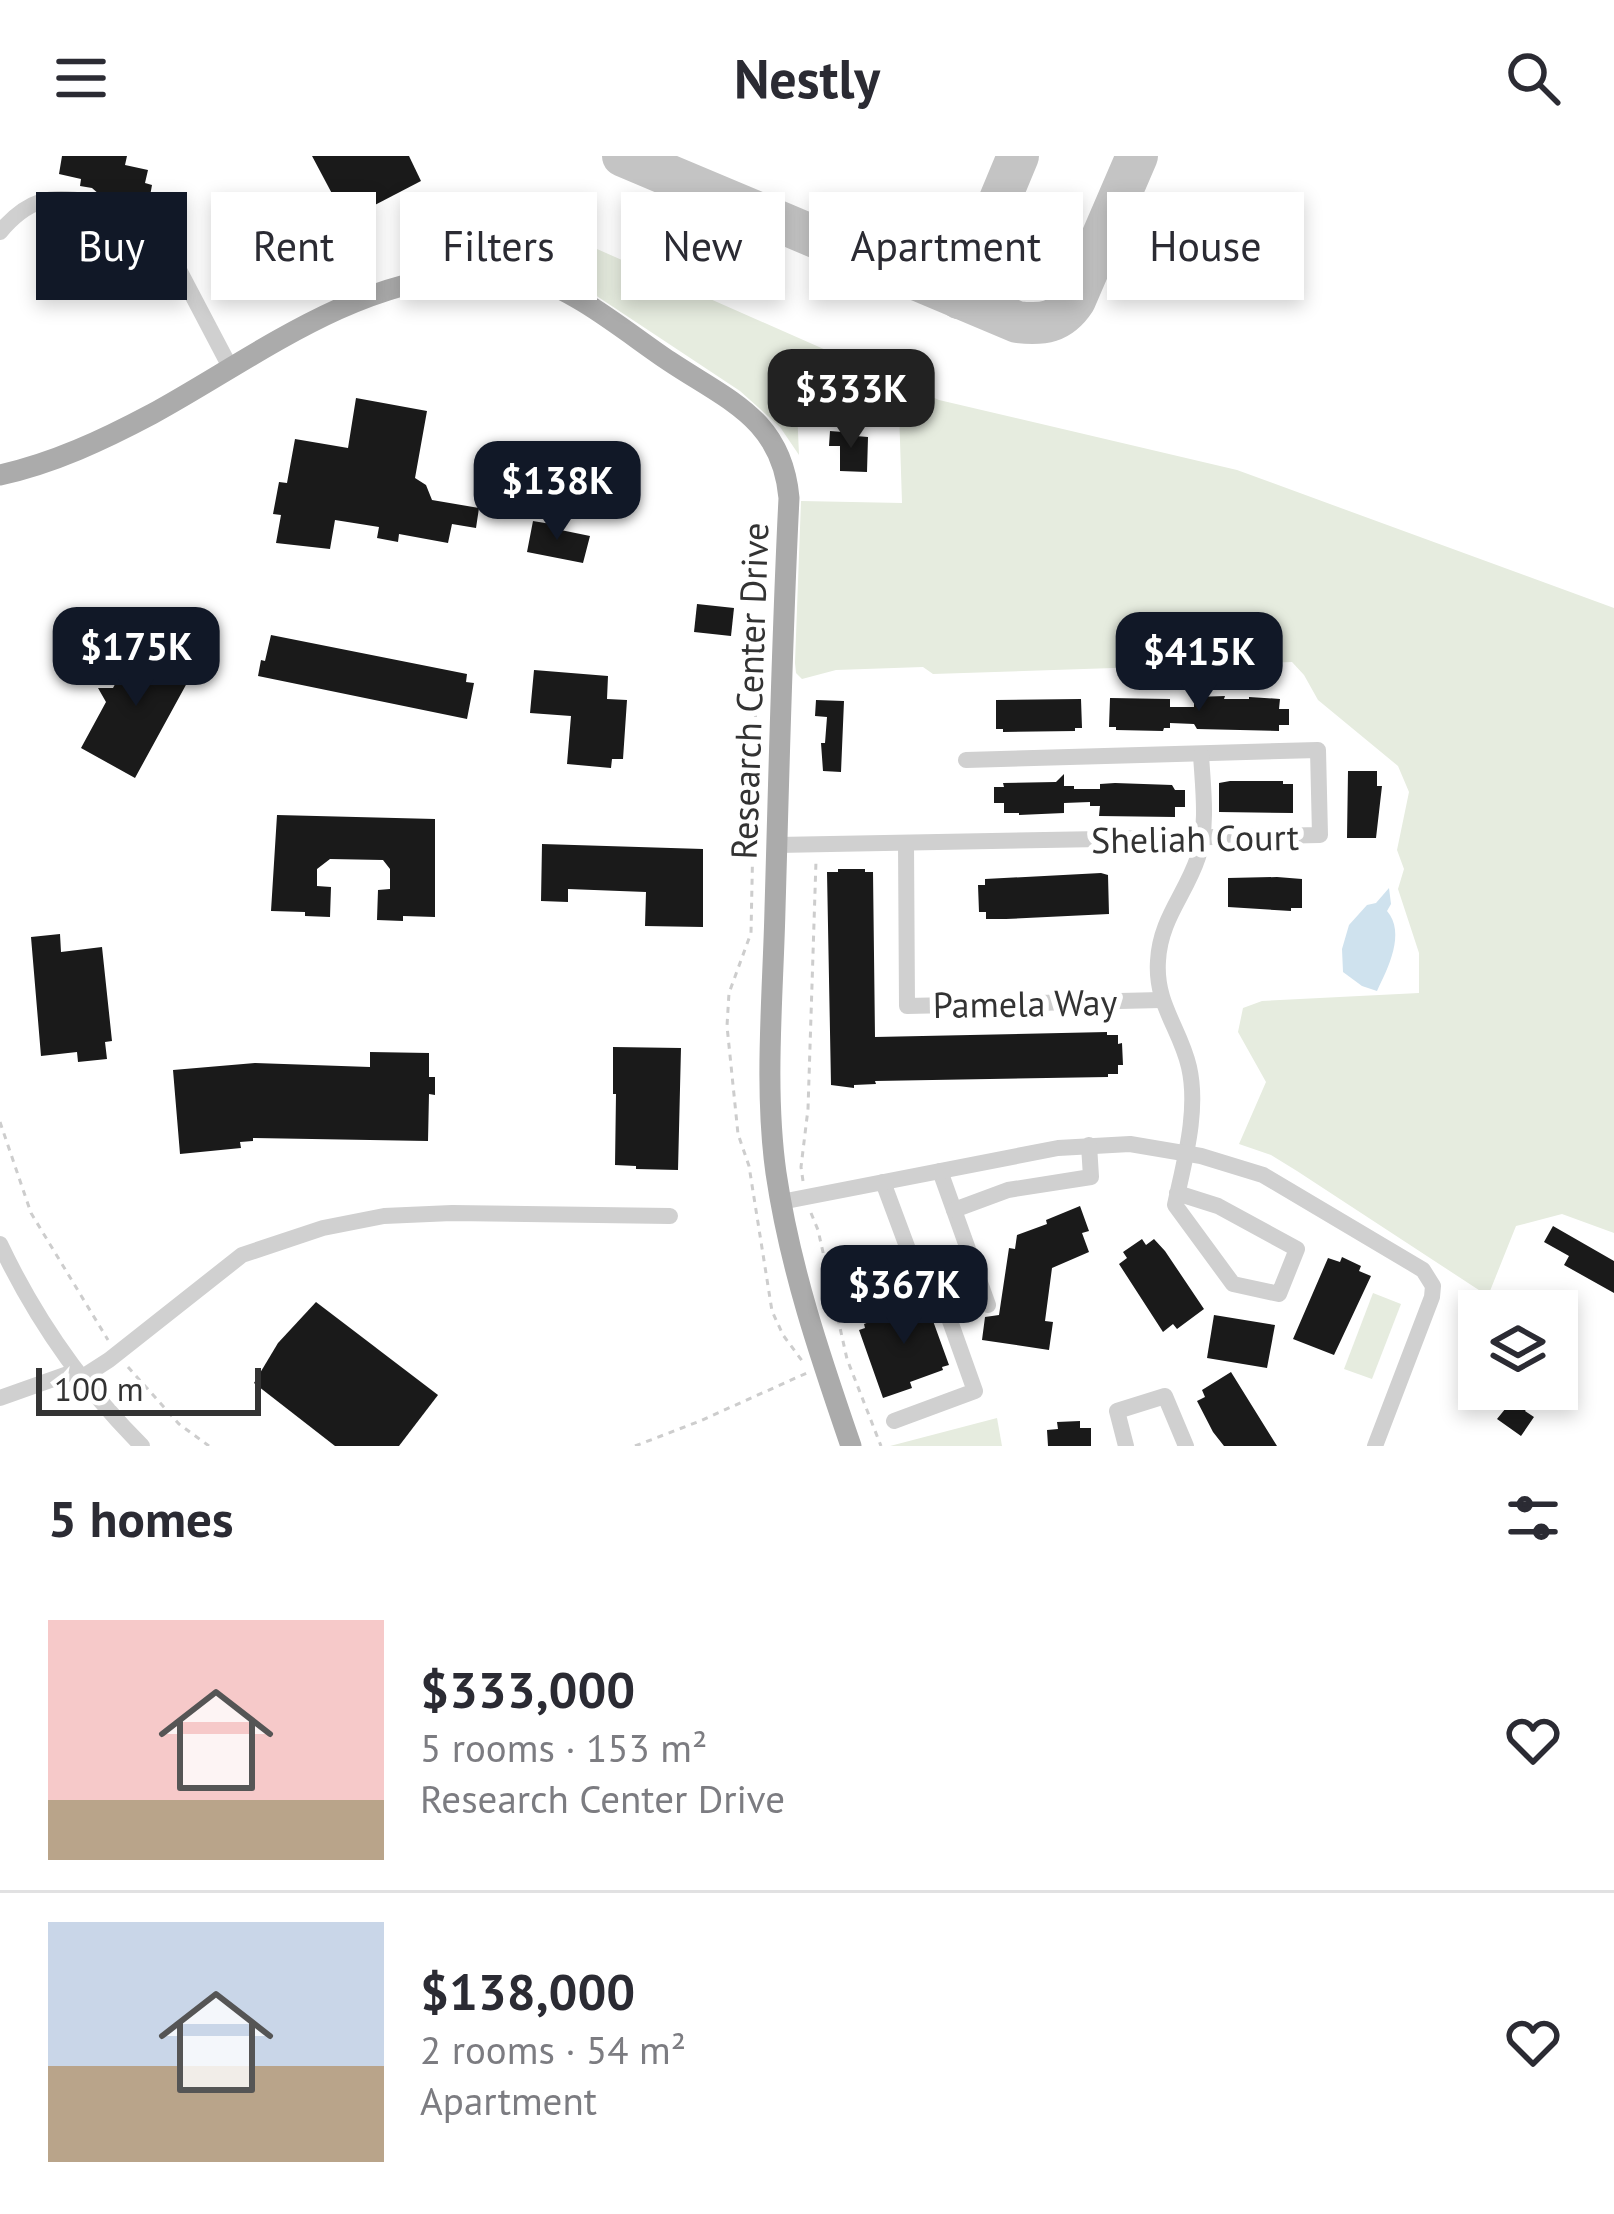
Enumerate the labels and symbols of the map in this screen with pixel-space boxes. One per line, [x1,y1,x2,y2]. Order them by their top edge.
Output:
pin: $333K [767,349,935,451]
pin: $138K [473,441,641,543]
street label: Research Center Drive [720,522,778,860]
pin: $175K [52,607,220,709]
pin: $415K [1115,612,1283,714]
street label: Sheliah Court [1091,813,1299,863]
street label: Pamela Way [932,978,1118,1028]
pin: $367K [820,1245,988,1347]
scale bar [36,1362,261,1415]

